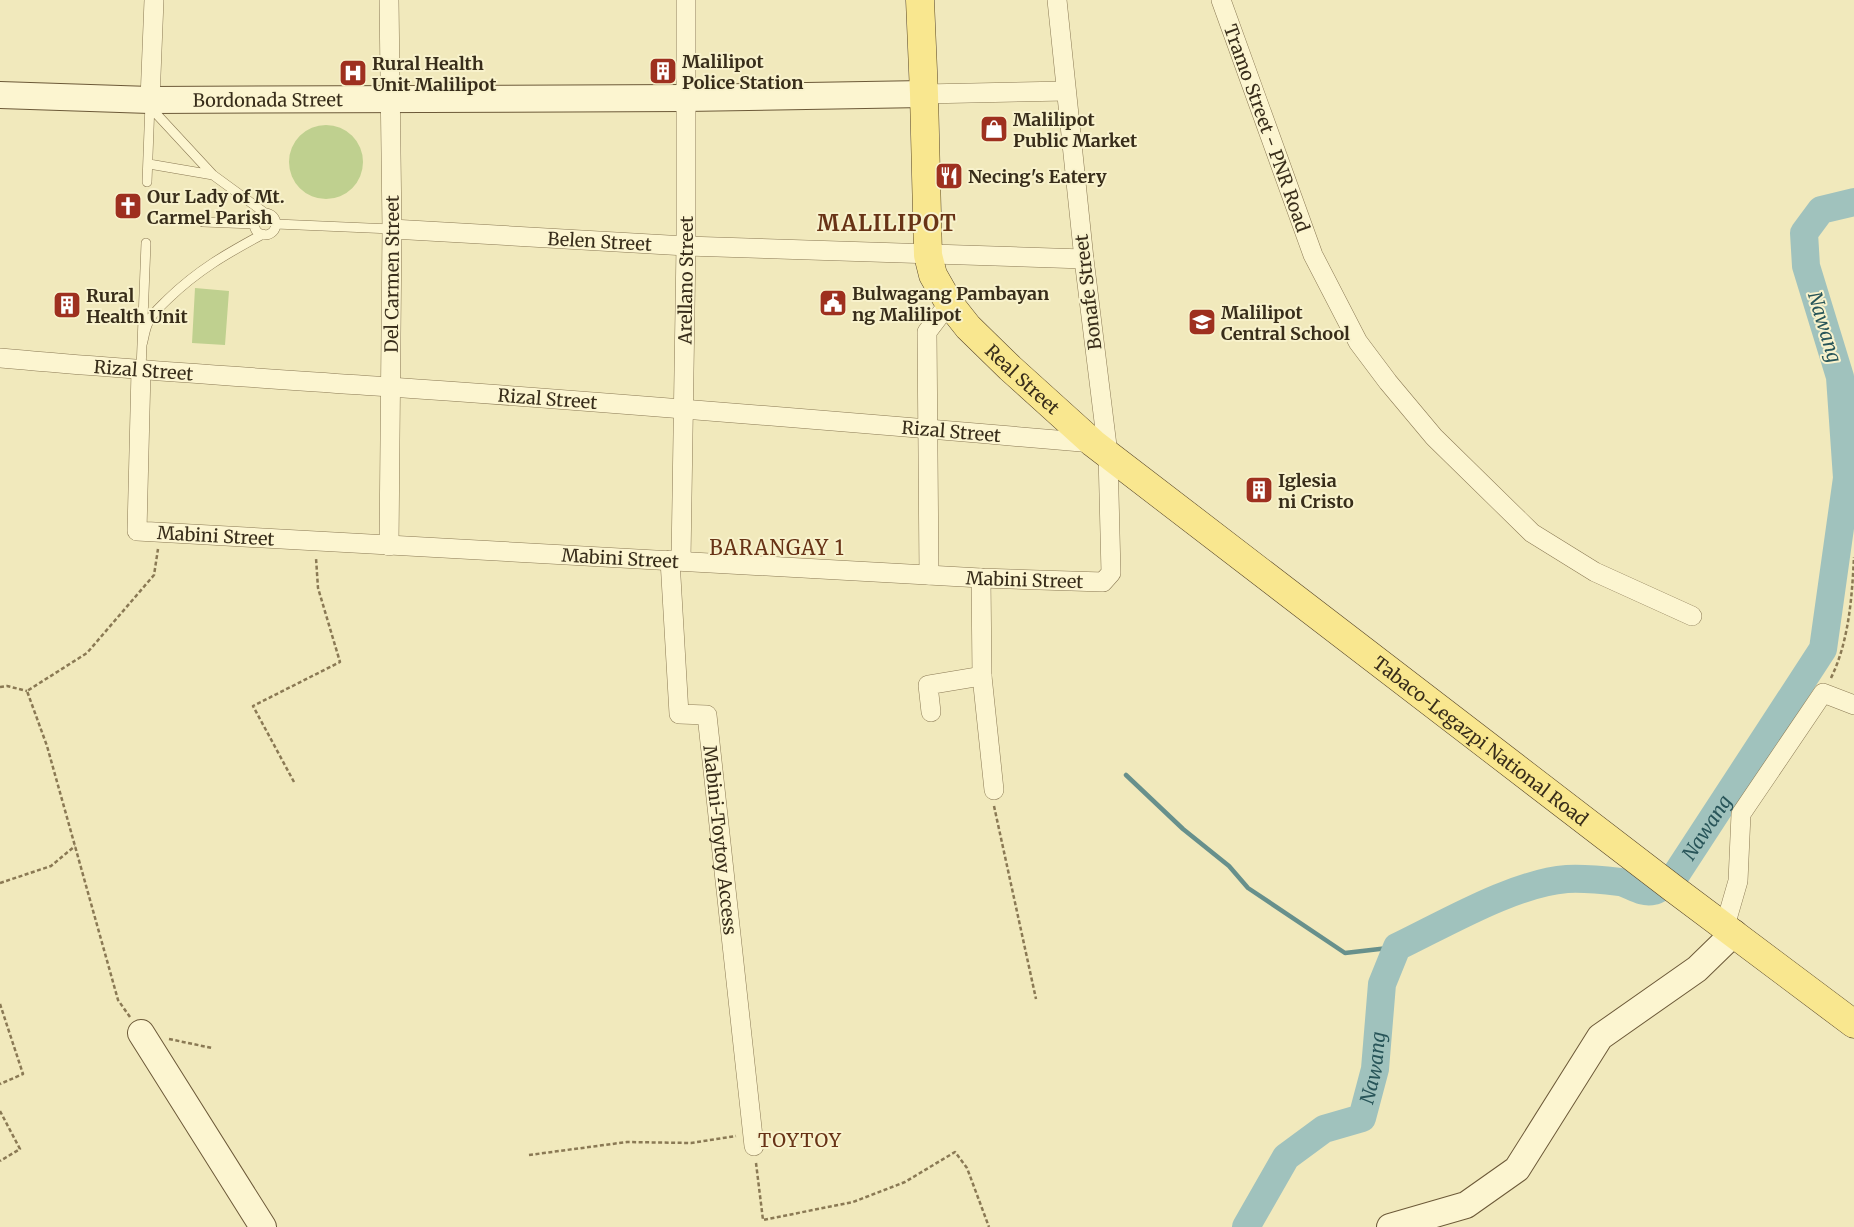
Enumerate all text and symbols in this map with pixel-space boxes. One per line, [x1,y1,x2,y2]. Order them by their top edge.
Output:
street label: Tramo Street - PNR Road [1219,21,1315,235]
place label: Malilipot Police Station [682,50,804,94]
place label: Rural Health Unit Malilipot [372,52,497,96]
building icon: Malilipot Police Station [648,56,678,86]
hospital icon: Rural Health Unit Malilipot [338,58,368,88]
street label: Bordonada Street [193,88,343,111]
place label: Malilipot Public Market [1013,108,1138,152]
shop icon: Malilipot Public Market [979,114,1009,144]
restaurant icon: Necing's Eatery [934,161,964,191]
place label: Necing's Eatery [968,165,1107,188]
place label: Our Lady of Mt. Carmel Parish [147,185,285,229]
church icon: Our Lady of Mt. Carmel Parish [113,191,143,221]
street label: Del Carmen Street [379,195,403,353]
district label: MALILIPOT [817,209,957,237]
street label: Arellano Street [673,216,698,346]
street label: Belen Street [547,227,653,256]
street label: Bonafe Street [1069,233,1107,351]
place label: Bulwagang Pambayan ng Malilipot [852,282,1049,326]
place label: Rural Health Unit [86,284,188,328]
public building icon: Bulwagang Pambayan ng Malilipot [818,288,848,318]
water label: Nawang [1803,289,1847,366]
building icon: Rural Health Unit [52,290,82,320]
place label: Malilipot Central School [1221,301,1350,345]
school or university icon: Malilipot Central School [1187,307,1217,337]
street label: Real Street [981,339,1065,419]
street label: Rizal Street [93,355,194,385]
street label: Rizal Street [497,383,598,414]
street label: Rizal Street [901,415,1002,447]
place label: Iglesia ni Cristo [1278,469,1354,513]
building icon: Iglesia ni Cristo [1244,475,1274,505]
street label: Mabini Street [157,521,275,550]
district label: BARANGAY 1 [709,535,845,560]
street label: Mabini Street [561,543,680,573]
street label: Mabini Street [965,566,1084,593]
street label: Tabaco-Legazpi National Road [1369,651,1593,831]
street label: Mabini-Toytoy Access [699,744,742,936]
water label: Nawang [1677,790,1737,865]
water label: Nawang [1354,1030,1390,1106]
district label: TOYTOY [758,1128,842,1152]

